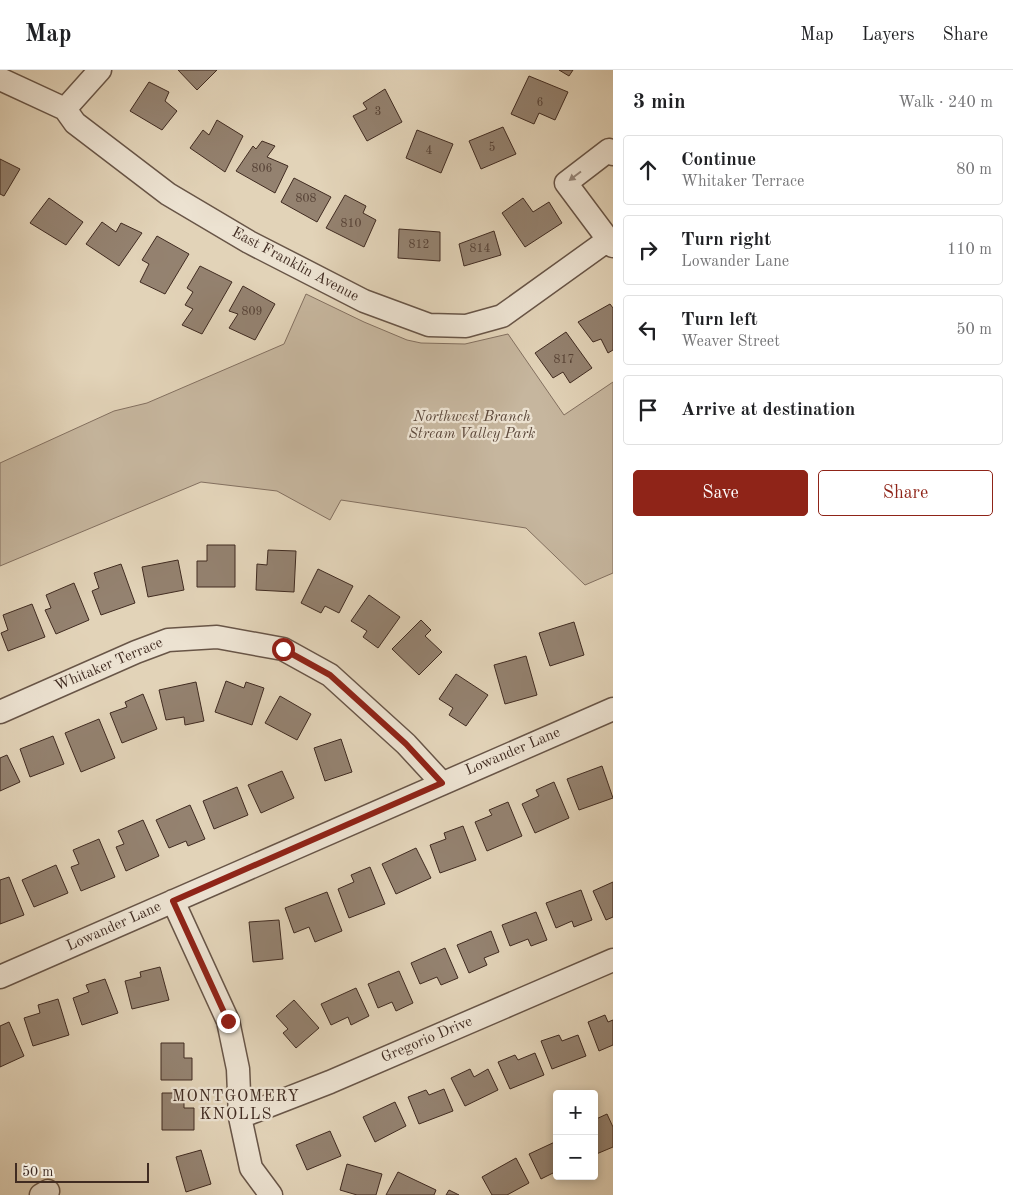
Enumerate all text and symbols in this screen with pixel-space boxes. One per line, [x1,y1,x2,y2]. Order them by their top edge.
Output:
text: Map [25,23,72,47]
text: Map [800,26,834,44]
text: Layers [862,26,914,44]
text: Share [942,26,988,44]
text: 3 min [633,92,686,113]
text: Walk · 240 m [898,95,993,111]
house number: 6 [537,97,544,109]
house number: 3 [375,106,381,118]
house number: 5 [489,141,496,154]
house number: 4 [426,145,433,157]
text: Continue [681,151,756,170]
icon: ahead [634,156,662,184]
text: 80 m [956,162,992,178]
house number: 806 [252,163,272,175]
one-way arrow [568,171,582,181]
text: Whitaker Terrace [681,174,804,190]
house number: 808 [296,193,316,205]
house number: 810 [341,218,361,230]
street label: East Franklin Avenue [229,225,361,305]
text: Turn right [681,231,771,250]
icon: right [634,236,662,264]
house number: 812 [409,239,429,251]
text: 110 m [947,242,992,258]
house number: 814 [470,243,490,255]
text: Lowander Lane [681,254,789,270]
house number: 809 [242,306,262,318]
text: Turn left [681,311,758,330]
icon: left [634,316,662,344]
text: 50 m [956,322,992,338]
text: Weaver Street [681,334,780,350]
house number: 817 [554,354,574,366]
icon: arrive [634,396,662,424]
text: Arrive at destination [681,401,855,420]
park label: Northwest Branch Stream Valley Park [409,410,535,442]
button: Save [633,470,808,516]
button: Share [818,470,993,516]
street label: Whitaker Terrace [53,635,165,695]
route start [272,638,295,661]
street label: Lowander Lane [463,725,563,779]
street label: Lowander Lane [65,899,163,954]
route end [217,1010,240,1033]
street label: Gregorio Drive [379,1014,475,1066]
district label: MONTGOMERY KNOLLS [172,1089,300,1123]
map controls [553,1090,598,1180]
button: + [553,1090,598,1135]
button: − [553,1135,598,1180]
scale bar [15,1160,149,1183]
text: 50 m [22,1165,53,1179]

